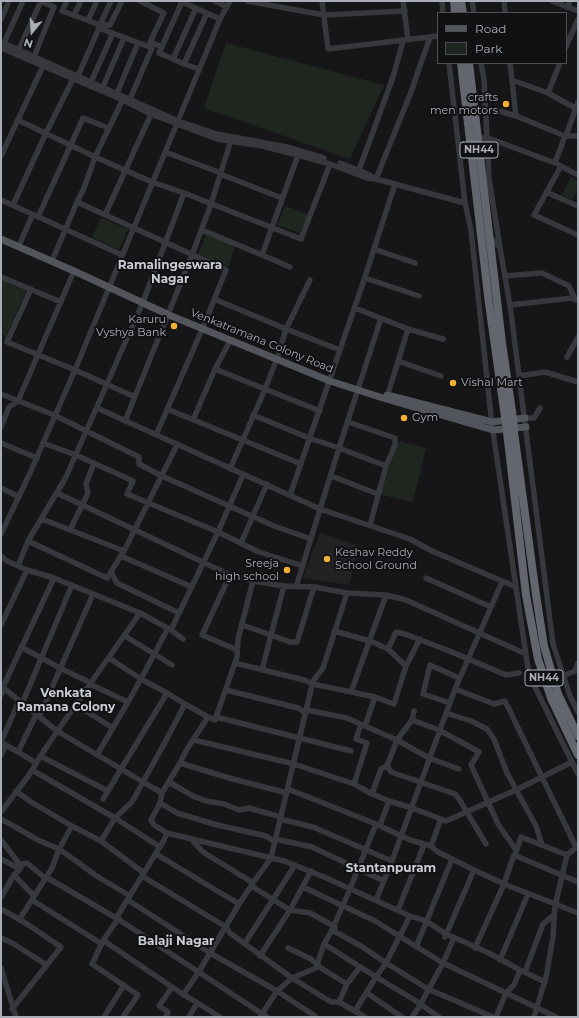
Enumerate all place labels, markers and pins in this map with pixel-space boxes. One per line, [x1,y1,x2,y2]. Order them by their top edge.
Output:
place label: crafts men motors [430,91,498,117]
marker: crafts men motors [501,99,511,109]
place label: Karuru Vyshya Bank [96,313,166,339]
marker: Karuru Vyshya Bank [169,321,179,331]
place label: Vishal Mart [461,376,523,390]
marker: Vishal Mart [448,378,458,388]
place label: Gym [412,411,438,425]
marker: Gym [399,413,409,423]
place label: Keshav Reddy School Ground [335,546,417,572]
marker: Keshav Reddy School Ground [322,554,332,564]
place label: Sreeja high school [215,557,279,583]
marker: Sreeja high school [282,565,292,575]

